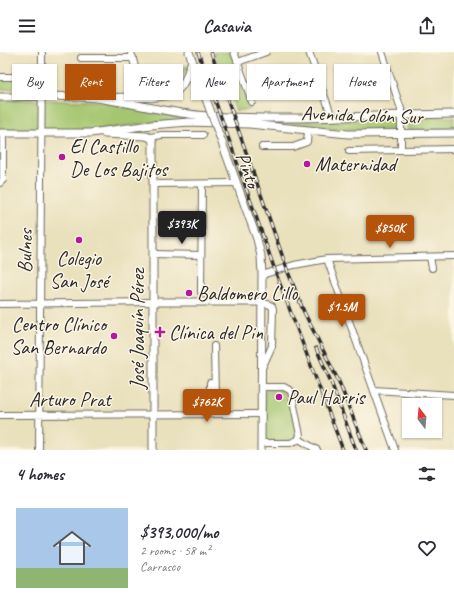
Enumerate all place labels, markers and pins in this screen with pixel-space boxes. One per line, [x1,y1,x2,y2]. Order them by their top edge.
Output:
place label: El Castillo De Los Bajitos [70,134,169,182]
marker: El Castillo De Los Bajitos [57,152,67,162]
place label: Maternidad [315,152,399,177]
marker: Maternidad [302,159,312,169]
pin: $393K [154,211,210,245]
pin: $850K [362,215,418,249]
marker: Colegio San José [74,235,84,245]
place label: Colegio San José [50,246,112,294]
place label: Baldomero Lillo [197,281,298,306]
marker: Baldomero Lillo [184,288,194,298]
pin: $1.5M [314,294,370,328]
place label: Centro Clínico San Bernardo [11,312,108,360]
place label: Clínica del Pin [169,320,264,345]
marker: Clínica del Pin [154,326,166,338]
marker: Centro Clínico San Bernardo [109,331,119,341]
place label: Paul Harris [287,385,366,410]
pin: $762K [179,389,235,423]
marker: Paul Harris [274,392,284,402]

